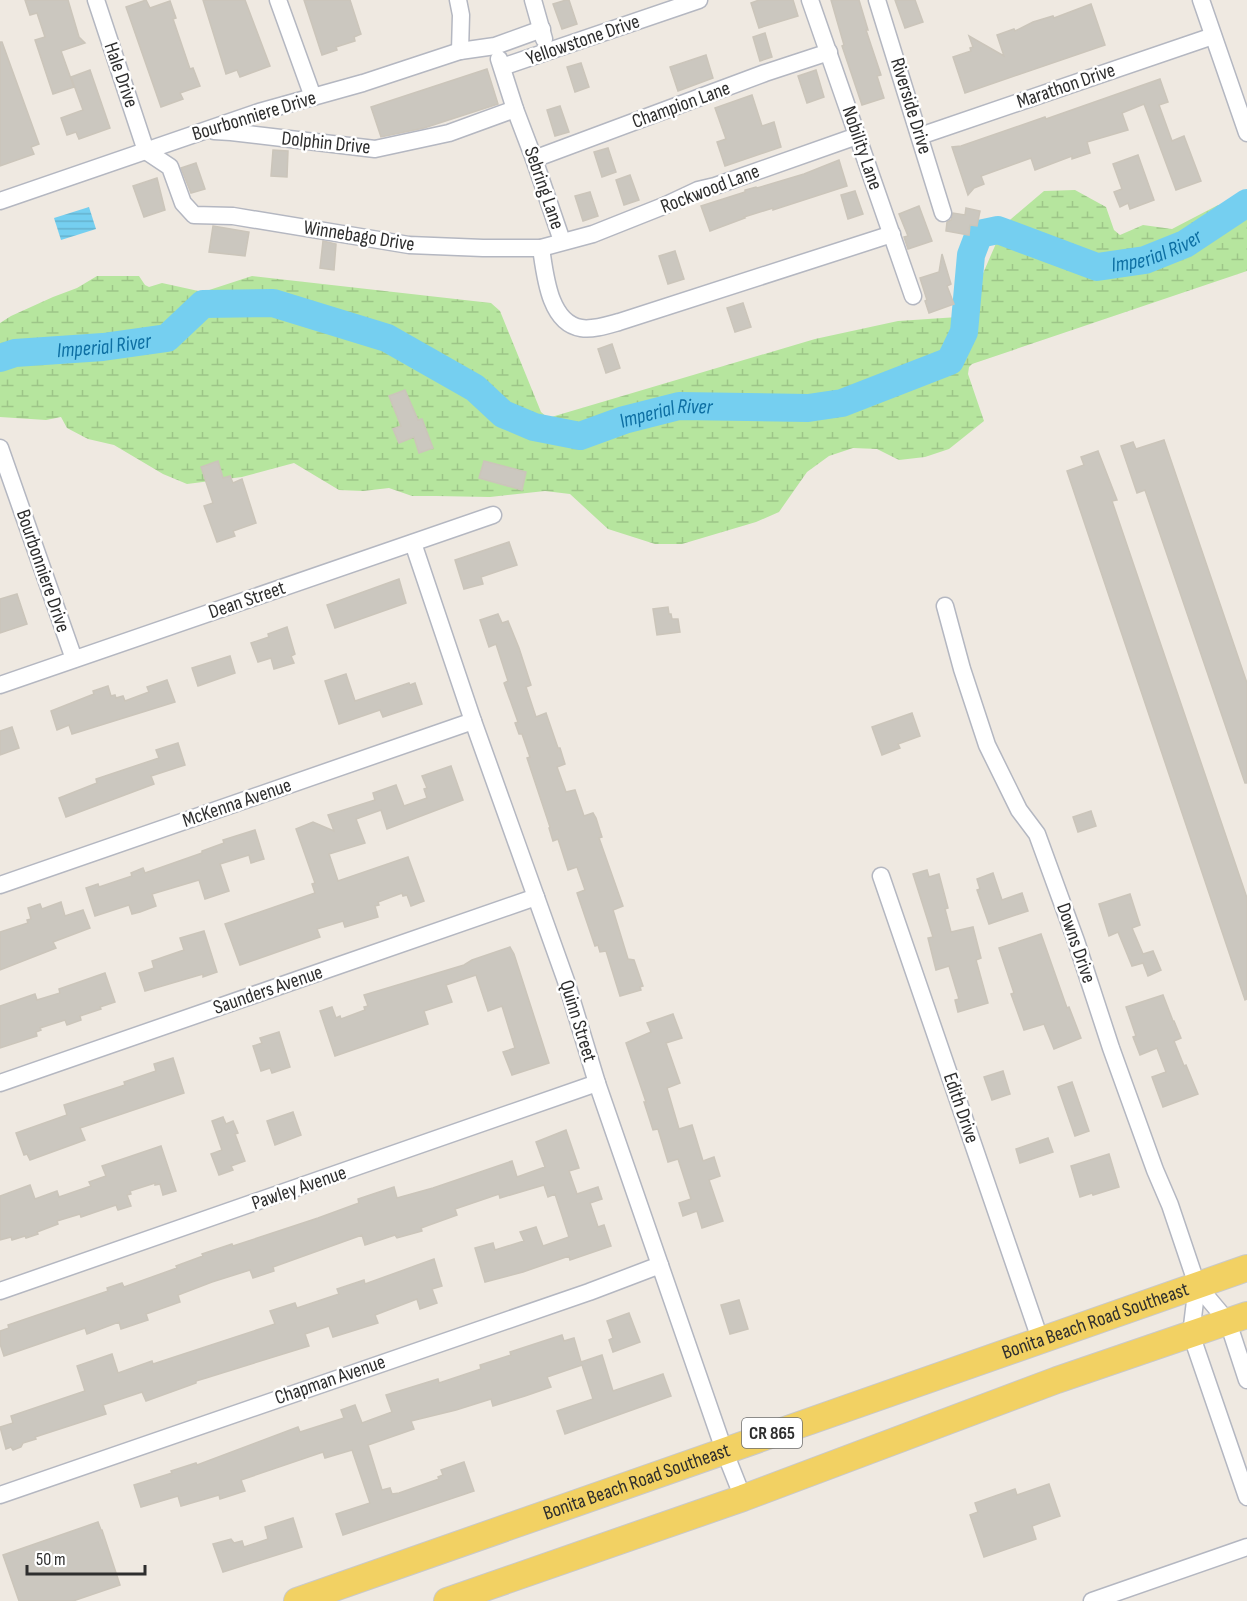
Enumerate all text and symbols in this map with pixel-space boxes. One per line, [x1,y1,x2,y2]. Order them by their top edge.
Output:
street label: Yellowstone Drive [523,9,643,71]
street label: Hale Drive [99,39,143,111]
street label: Riverside Drive [885,55,937,157]
street label: Marathon Drive [1014,58,1118,114]
street label: Champion Lane [629,76,733,134]
street label: Bourbonniere Drive [189,86,319,146]
street label: Nobility Lane [836,103,888,193]
street label: Dolphin Drive [280,126,372,160]
street label: Sebring Lane [519,144,569,232]
street label: Rockwood Lane [657,159,763,219]
street label: Winnebago Drive [302,215,416,257]
water label: Imperial River [1109,223,1207,277]
water label: Imperial River [56,328,154,363]
water label: Imperial River [616,393,714,433]
street label: Bourbonniere Drive [11,506,75,636]
street label: Dean Street [205,576,289,624]
street label: McKenna Avenue [179,773,295,833]
street label: Downs Drive [1051,900,1101,986]
street label: Saunders Avenue [210,960,326,1020]
street label: Quinn Street [554,977,602,1065]
street label: Edith Drive [938,1070,984,1146]
street label: Pawley Avenue [249,1161,349,1215]
street label: Bonita Beach Road Southeast [999,1277,1192,1365]
street label: Chapman Avenue [272,1350,388,1410]
road number: CR 865 [742,1418,802,1448]
street label: Bonita Beach Road Southeast [540,1438,733,1526]
scale bar [27,1538,146,1576]
text: 50 m [36,1549,66,1570]

